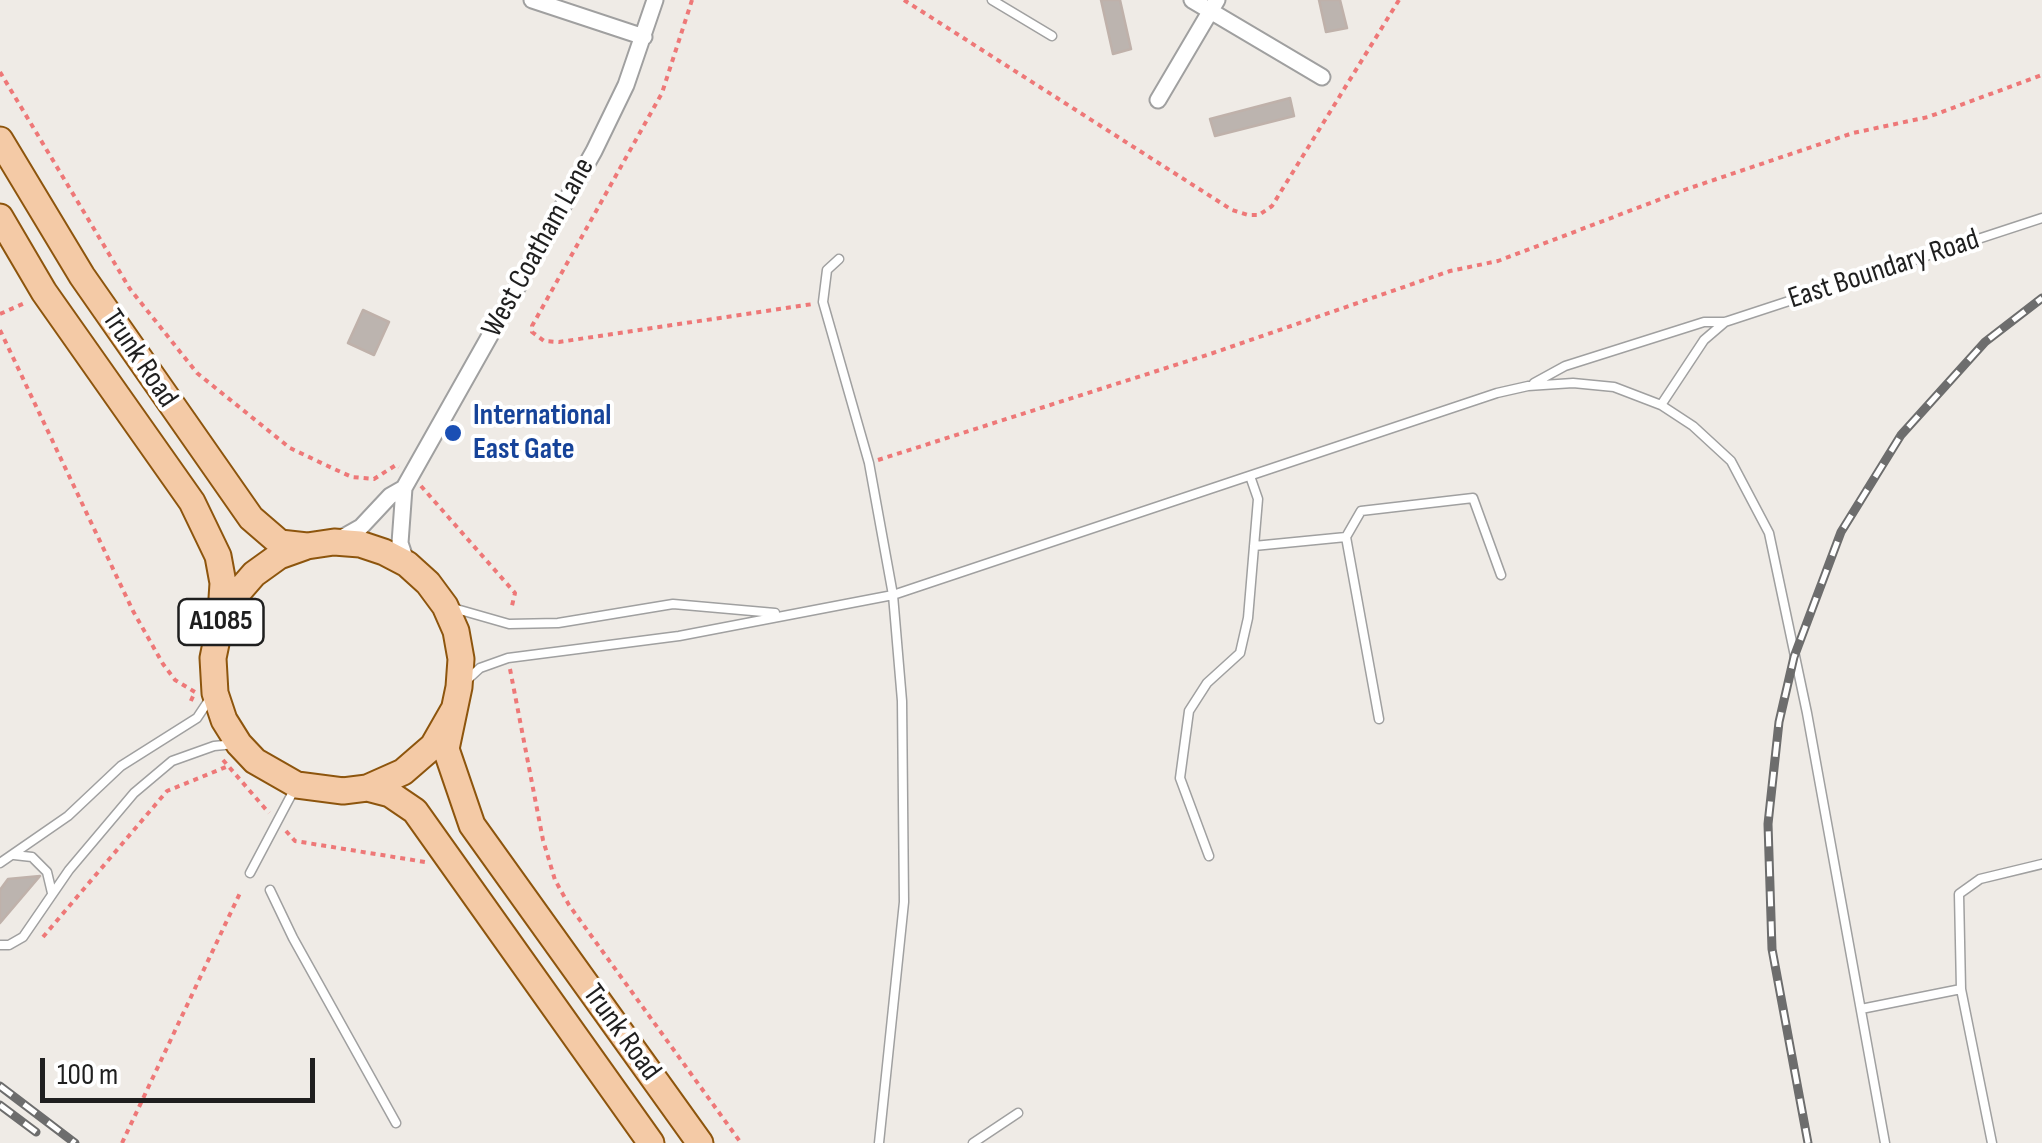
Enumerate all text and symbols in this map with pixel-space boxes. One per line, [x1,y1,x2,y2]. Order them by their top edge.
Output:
street label: West Coatham Lane [475,152,603,344]
street label: East Boundary Road [1784,222,1984,318]
street label: Trunk Road [93,303,185,415]
place label: International East Gate [473,398,611,468]
marker: International East Gate [442,422,464,444]
road number: A1085 [178,599,264,645]
street label: Trunk Road [574,978,668,1088]
scale bar [45,1038,320,1100]
text: 100 m [57,1057,118,1093]

